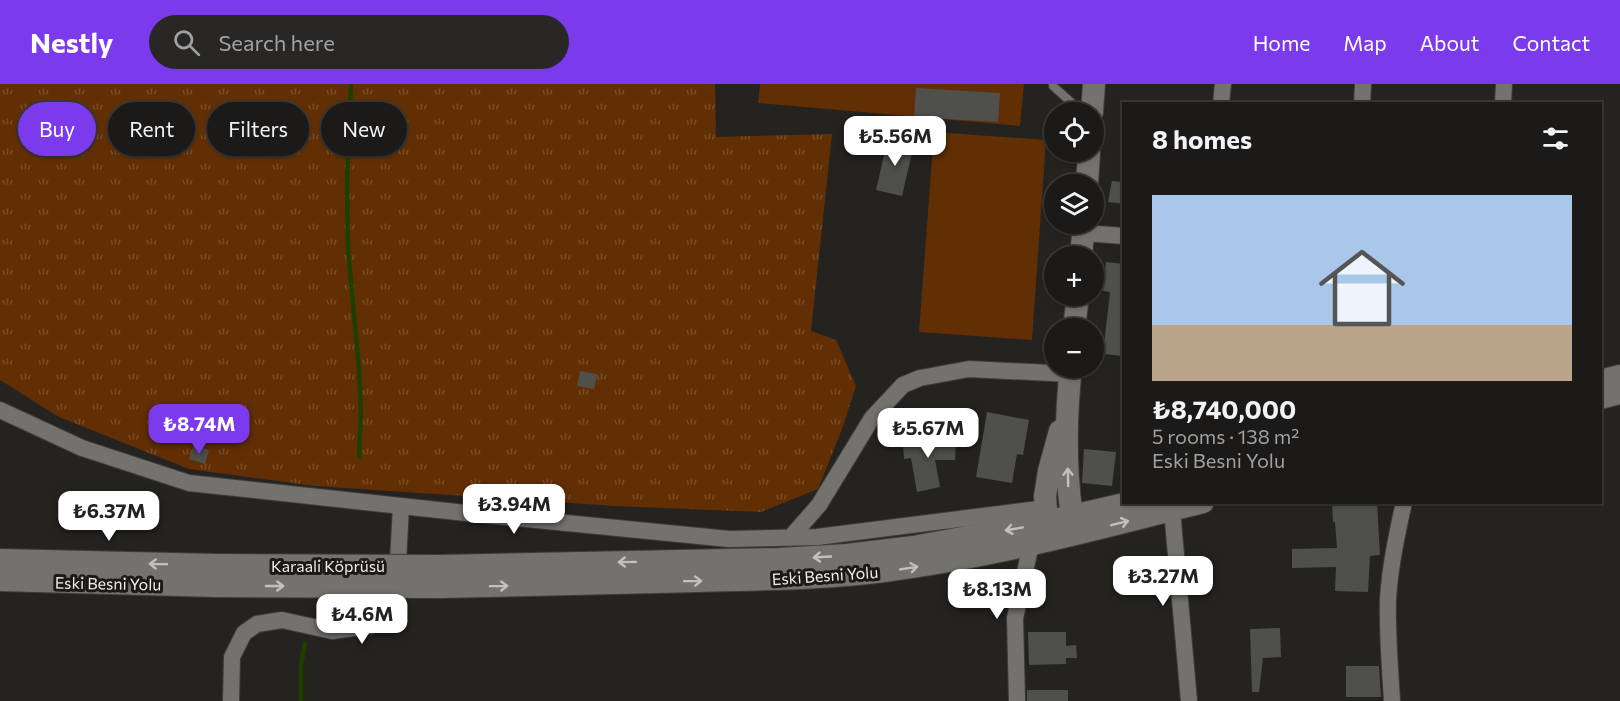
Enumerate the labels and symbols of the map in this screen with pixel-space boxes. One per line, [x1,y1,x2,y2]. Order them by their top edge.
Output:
pin: ₺5.56M [846,116,944,167]
pin: ₺8.74M [150,404,248,455]
pin: ₺5.67M [879,408,977,459]
one-way arrow [1062,467,1074,487]
pin: ₺3.94M [465,484,563,535]
pin: ₺6.37M [60,491,158,542]
one-way arrow [1110,517,1129,529]
one-way arrow [1005,524,1025,535]
one-way arrow [812,552,832,563]
street label: Karaali Köprüsü [271,556,385,575]
one-way arrow [617,556,637,568]
pin: ₺3.27M [1114,556,1212,607]
one-way arrow [148,558,168,569]
street label: Eski Besni Yolu [771,562,879,588]
one-way arrow [898,562,918,573]
pin: ₺8.13M [948,569,1046,620]
street label: Eski Besni Yolu [55,573,161,593]
one-way arrow [683,575,703,586]
one-way arrow [264,580,284,592]
one-way arrow [488,580,508,591]
pin: ₺4.6M [320,594,404,645]

